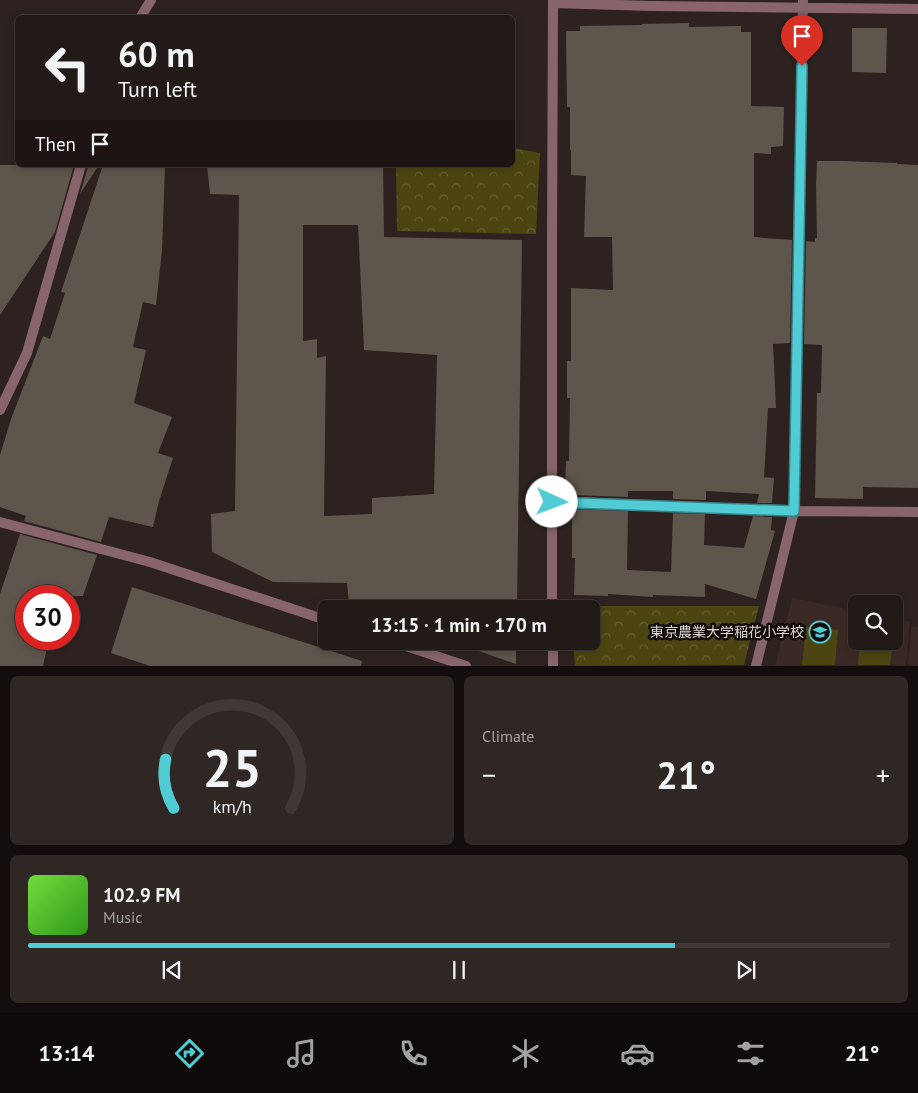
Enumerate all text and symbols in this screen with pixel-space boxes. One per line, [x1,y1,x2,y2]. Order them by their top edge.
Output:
pin [781,15,823,66]
icon: arrive [788,22,816,50]
text: 60 m [118,31,195,77]
icon: left [35,35,100,100]
text: Turn left [118,75,197,103]
icon: arrive [86,130,114,158]
text: Then [35,132,76,156]
position arrow [525,475,577,527]
speed limit sign: 30 [15,585,80,650]
map controls [848,595,903,650]
button: search [848,595,903,650]
text: 13:15 · 1 min · 170 m [371,613,547,637]
school or university icon: 東京農業大学稲花小学校 [808,620,832,644]
place label: 東京農業大学稲花小学校 [650,623,804,641]
text: Climate [482,726,534,746]
text: 25 [203,734,261,801]
text: 21° [656,750,716,799]
text: − [482,756,496,793]
text: + [876,756,890,793]
text: km/h [212,795,252,818]
text: 102.9 FM [103,883,180,907]
text: Music [103,907,143,927]
icon: previous [158,956,186,984]
icon: pause [445,956,473,984]
icon: next [732,956,760,984]
icon: directions [172,1036,207,1071]
icon: music [284,1036,319,1071]
icon: phone [396,1036,431,1071]
icon: climate [508,1036,543,1071]
icon: car [620,1036,655,1071]
icon: filters [733,1036,768,1071]
text: 13:14 [39,1039,94,1067]
text: 21° [845,1039,879,1067]

